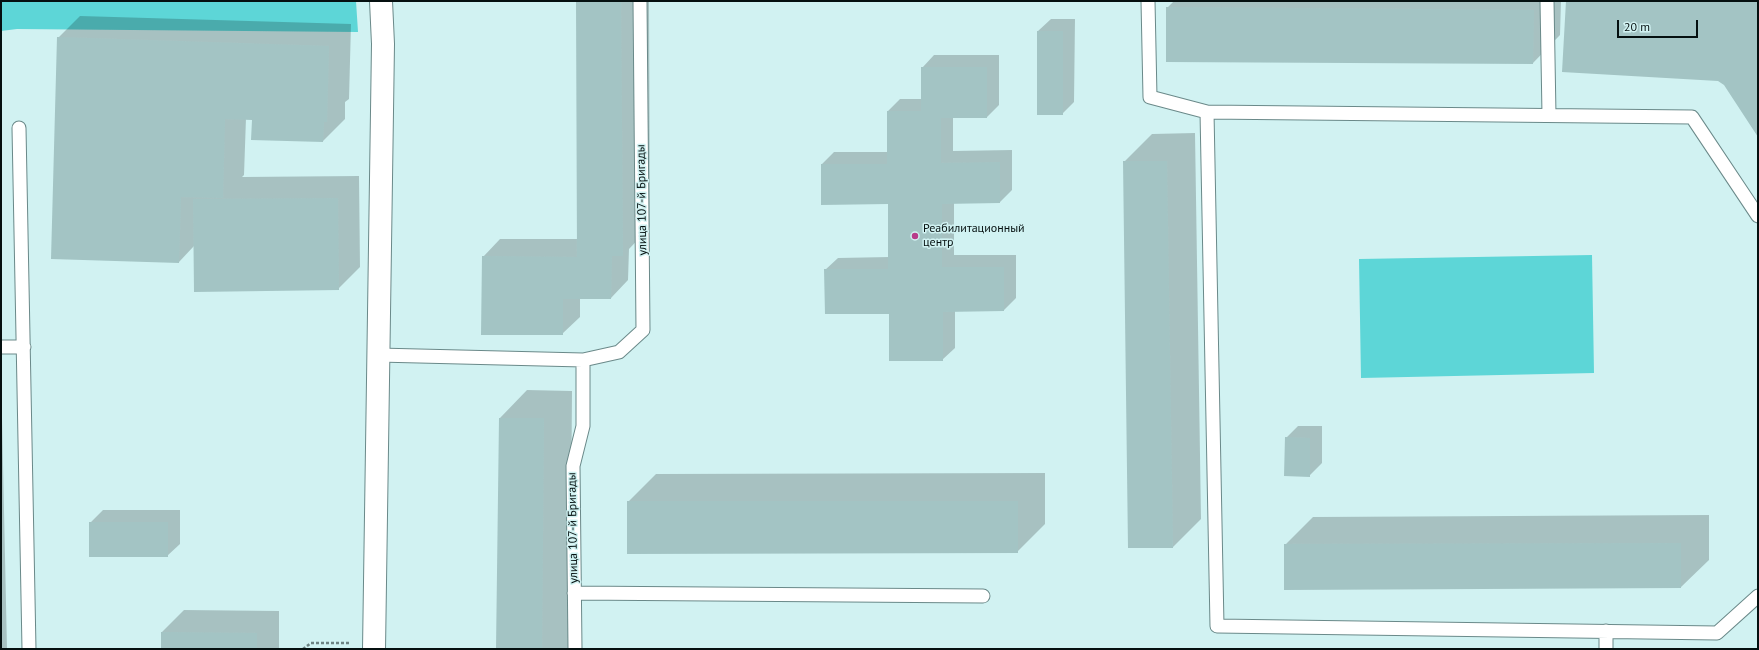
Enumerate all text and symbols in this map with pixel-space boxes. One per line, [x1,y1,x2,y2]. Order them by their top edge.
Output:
scale bar [1619,12,1700,38]
text: 20 m [1624,19,1650,34]
street label: улица 107-й Бригады [634,144,650,256]
place label: Реабилитационный центр [923,222,1025,250]
marker: Реабилитационный центр [910,231,920,241]
street label: улица 107-й Бригады [565,472,581,584]

